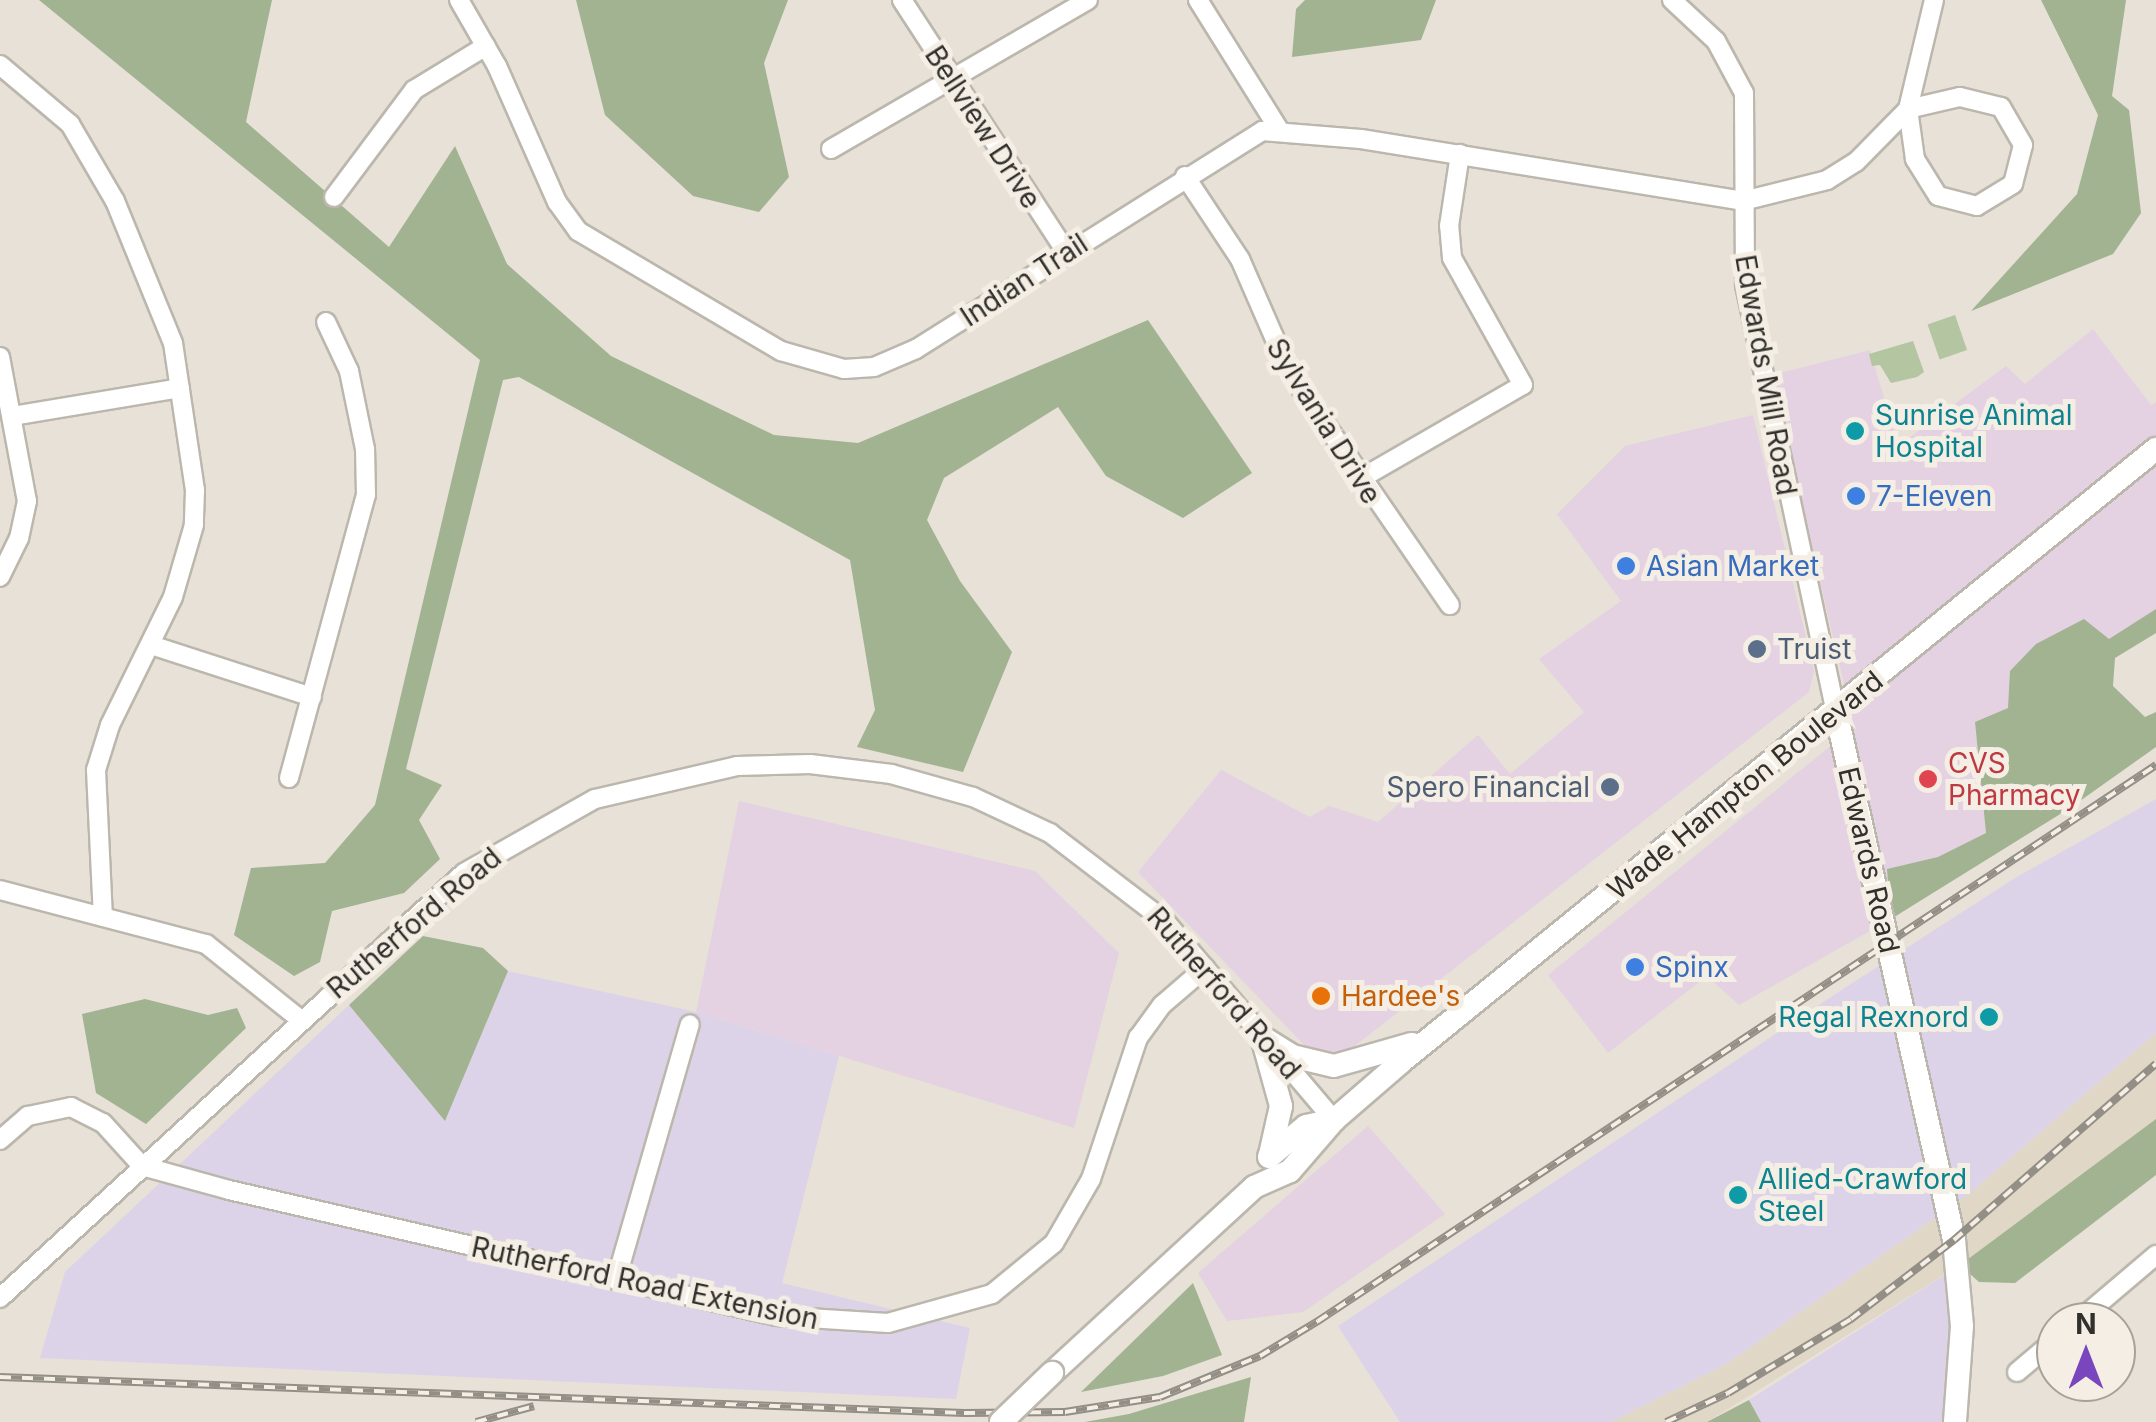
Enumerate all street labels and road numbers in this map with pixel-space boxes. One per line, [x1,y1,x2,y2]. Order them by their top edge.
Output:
street label: Bellview Drive [918,39,1048,215]
street label: Indian Trail [954,227,1094,333]
street label: Edwards Mill Road [1728,252,1804,498]
street label: Sylvania Drive [1260,332,1388,510]
street label: Wade Hampton Boulevard [1601,664,1889,906]
street label: Edwards Road [1831,764,1907,956]
street label: Rutherford Road [320,841,508,1005]
street label: Rutherford Road [1140,900,1308,1086]
street label: Rutherford Road Extension [468,1230,822,1336]

